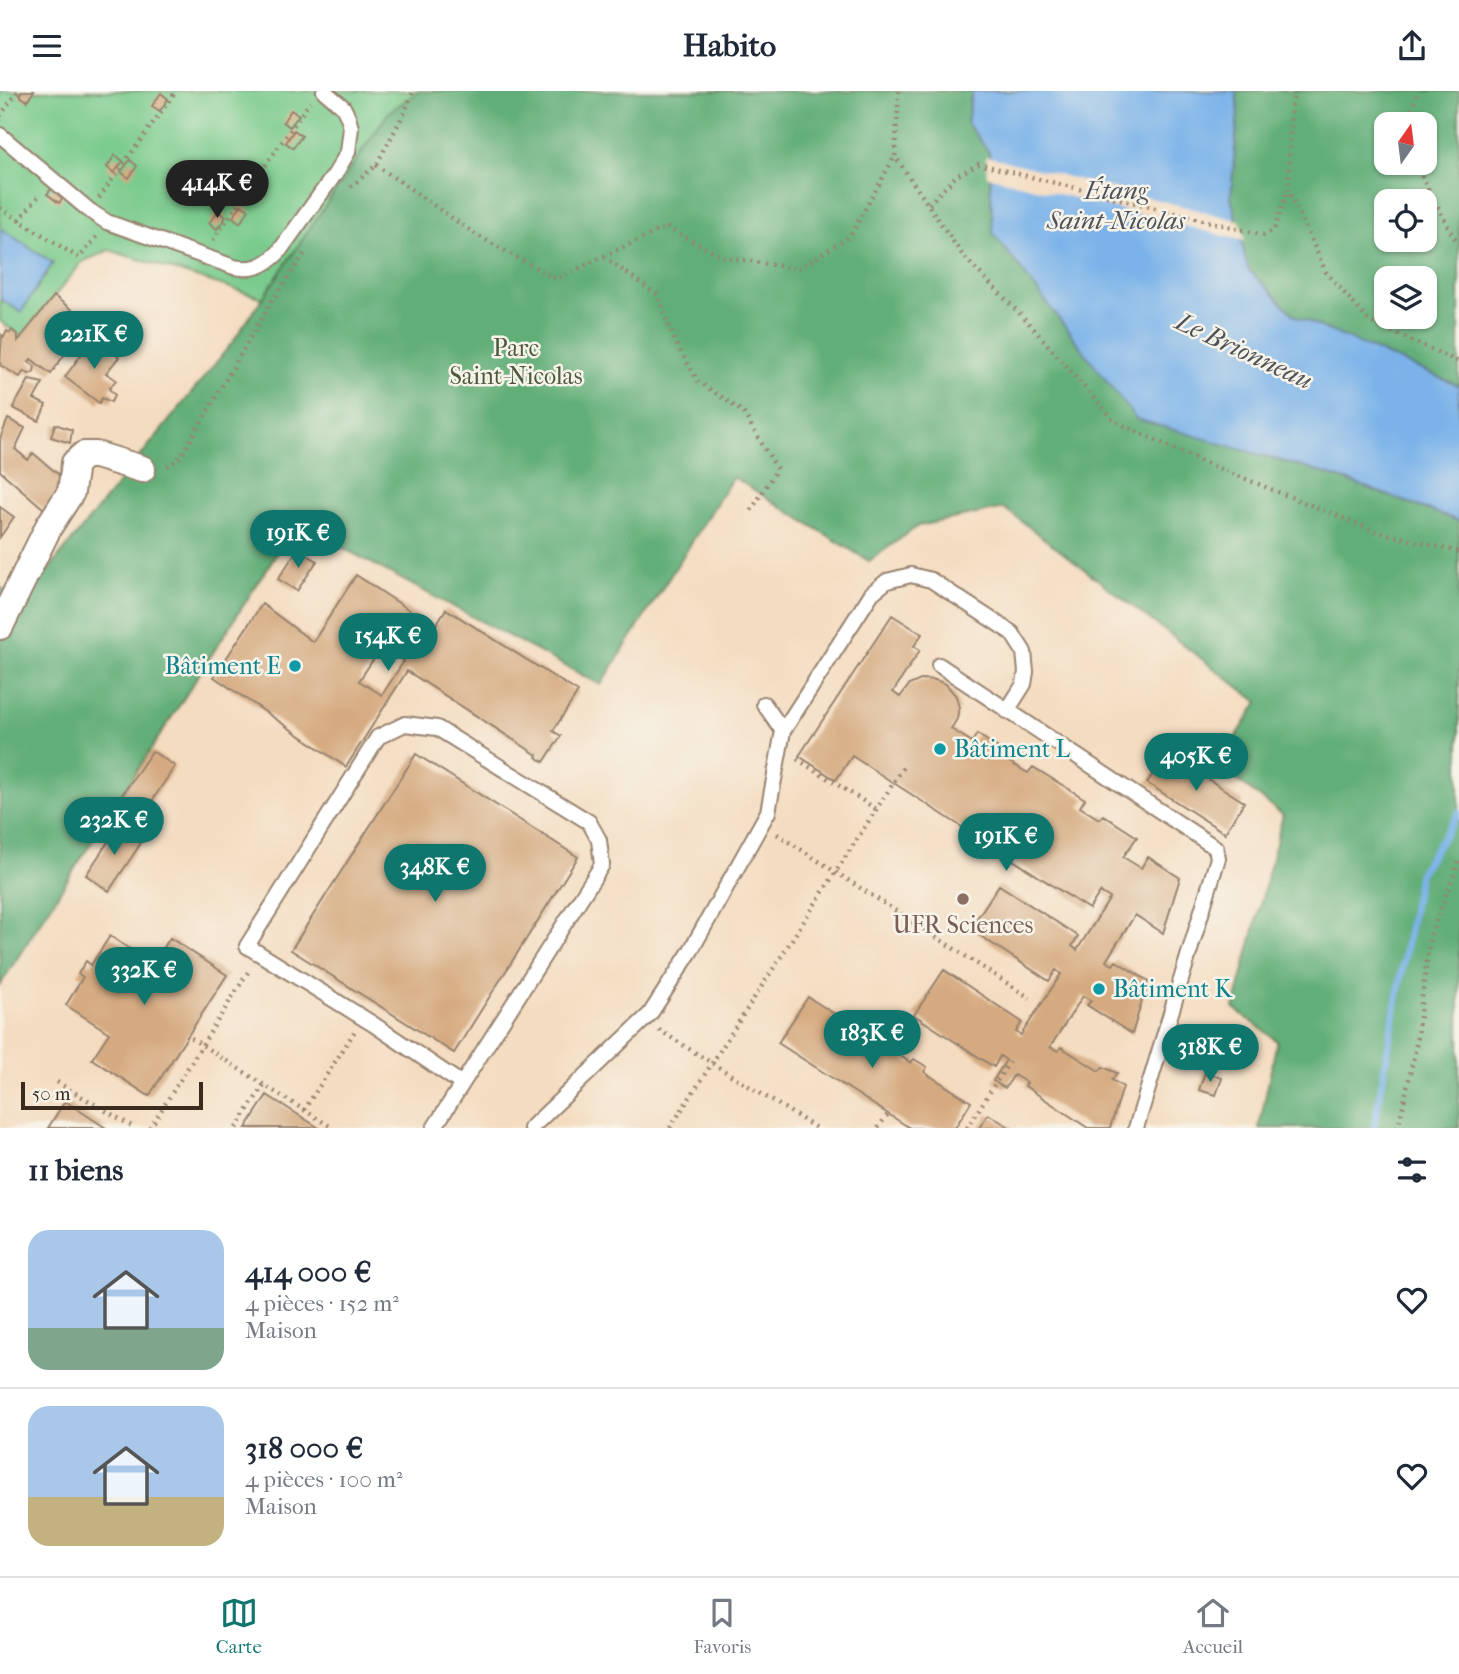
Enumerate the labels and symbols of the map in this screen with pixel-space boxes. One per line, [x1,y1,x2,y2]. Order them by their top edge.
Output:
north arrow [1374,112,1437,175]
pin: 414K € [160,160,274,220]
water label: Étang Saint-Nicolas [1046,175,1186,236]
water label: Le Brionneau [1169,305,1317,396]
pin: 221K € [37,311,151,371]
park label: Parc Saint-Nicolas [449,334,583,390]
pin: 191K € [241,511,355,570]
pin: 154K € [331,613,445,673]
place label: Bâtiment E [165,652,281,680]
marker: Bâtiment E [287,658,303,674]
pin: 405K € [1139,733,1253,793]
place label: Bâtiment L [954,735,1071,763]
marker: Bâtiment L [932,741,948,757]
pin: 232K € [57,797,171,857]
pin: 191K € [949,813,1063,873]
pin: 348K € [378,845,492,904]
marker: UFR Sciences [955,891,971,907]
place label: UFR Sciences [893,911,1034,939]
pin: 332K € [87,947,201,1007]
place label: Bâtiment K [1113,975,1234,1003]
marker: Bâtiment K [1091,981,1107,997]
pin: 183K € [815,1011,929,1070]
pin: 318K € [1153,1025,1267,1084]
scale bar [21,1079,203,1111]

